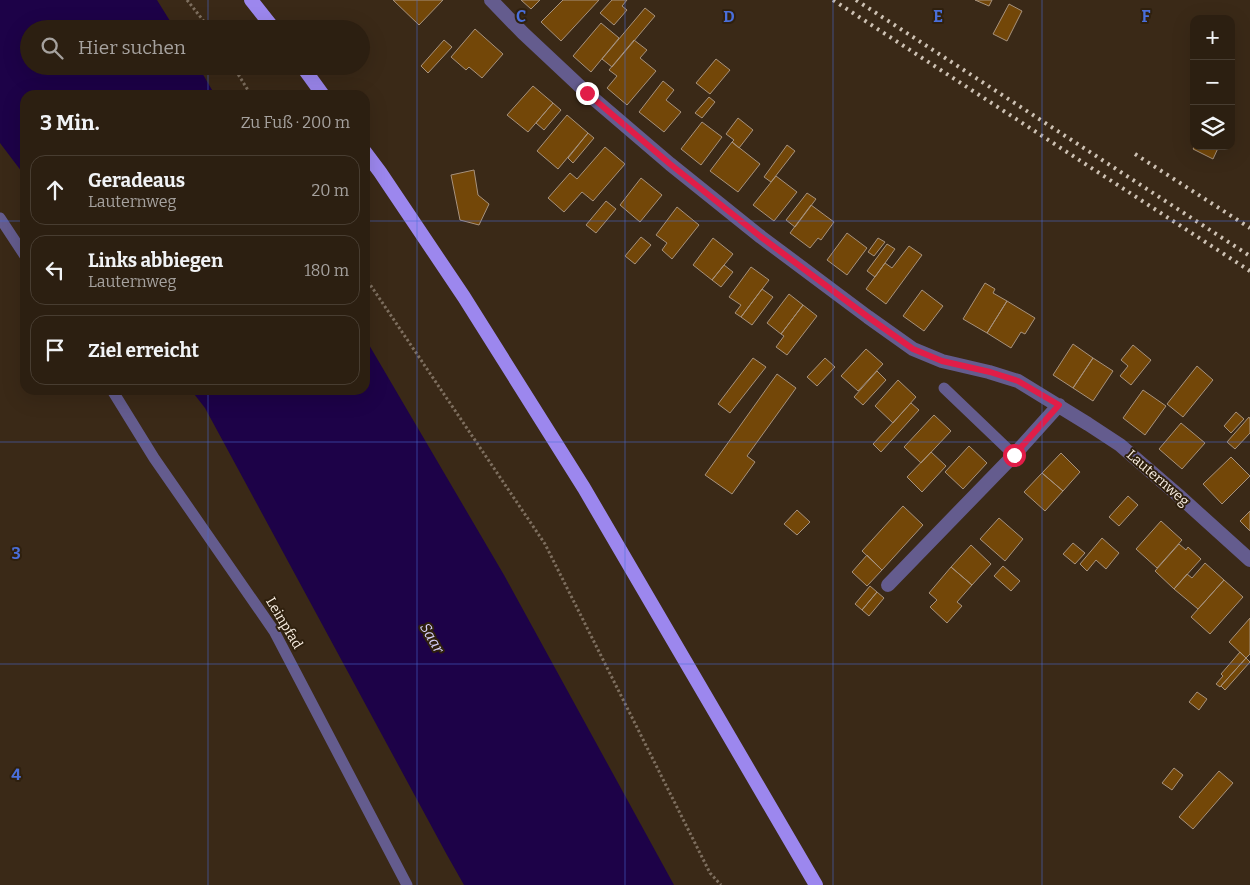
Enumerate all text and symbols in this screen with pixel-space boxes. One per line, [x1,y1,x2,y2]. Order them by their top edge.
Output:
text: C [516,7,526,26]
text: D [723,7,735,26]
text: E [933,7,943,26]
text: F [1142,7,1151,26]
map controls [1190,15,1235,150]
button: + [1190,15,1235,60]
search box [20,20,370,75]
icon: search [38,34,66,62]
text: Hier suchen [78,36,186,59]
button: − [1190,60,1235,105]
route end [576,82,599,105]
button: layers [1190,105,1235,150]
text: 3 Min. [40,110,100,136]
text: Zu Fuß · 200 m [241,113,350,132]
text: Geradeaus [88,169,185,192]
icon: ahead [41,176,69,204]
text: 20 m [312,181,349,200]
text: Lauternweg [88,192,176,211]
text: Links abbiegen [88,249,223,272]
icon: left [41,256,69,284]
text: 180 m [304,261,349,280]
text: Lauternweg [88,272,176,291]
icon: arrive [41,336,69,364]
text: Ziel erreicht [88,339,199,362]
route start [1003,444,1026,467]
street label: Lauternweg [1123,446,1193,510]
text: 3 [11,544,21,563]
street label: Leinpfad [262,594,306,652]
water label: Saar [416,620,448,657]
text: 4 [11,765,21,784]

